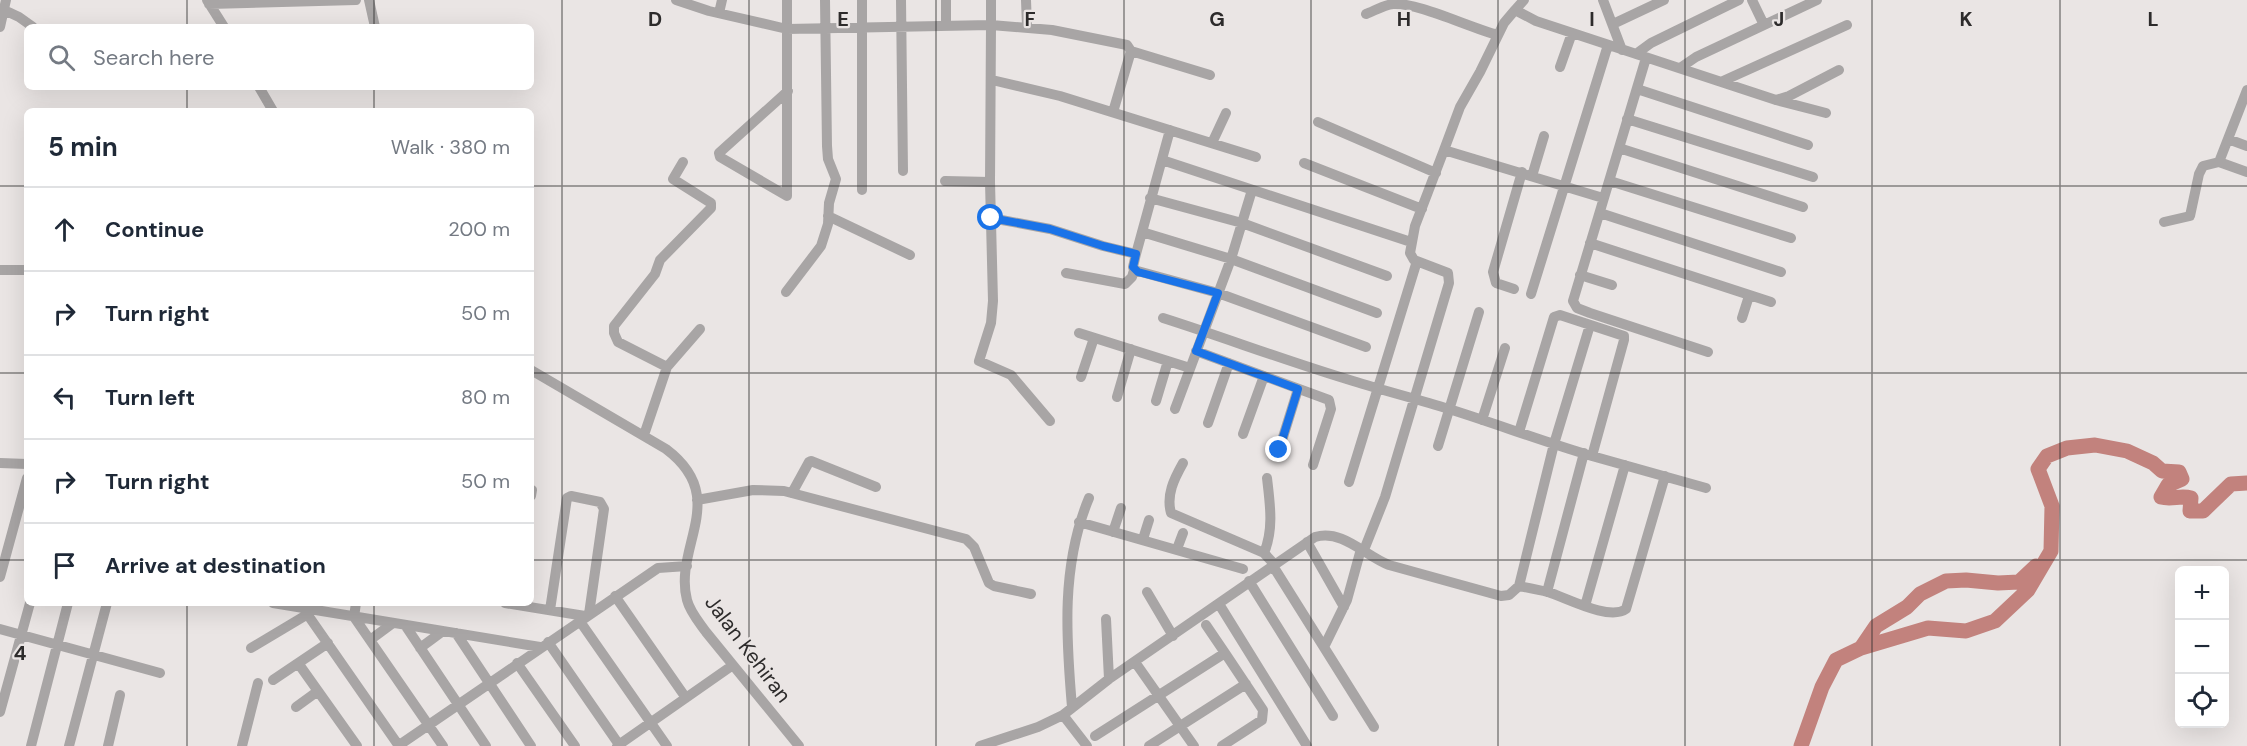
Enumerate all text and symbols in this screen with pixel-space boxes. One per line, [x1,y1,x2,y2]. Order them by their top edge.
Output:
text: D [648,6,662,32]
text: E [837,6,849,32]
text: F [1024,6,1036,32]
text: G [1209,6,1225,32]
text: H [1397,6,1411,32]
text: I [1589,6,1595,32]
text: J [1774,6,1784,32]
text: K [1959,6,1973,32]
text: L [2147,6,2159,32]
search box [24,24,534,90]
icon: search [45,41,78,74]
text: Search here [93,43,214,72]
text: 5 min [48,130,118,164]
text: Walk · 380 m [391,134,510,160]
route start [977,204,1003,230]
icon: ahead [48,213,81,246]
text: Continue [105,215,204,244]
text: 200 m [448,216,510,242]
icon: right [48,297,81,330]
text: Turn right [105,299,210,328]
text: 50 m [461,300,510,326]
icon: left [48,381,81,414]
text: Turn left [105,383,195,412]
text: 80 m [461,384,510,410]
route end [1265,436,1291,462]
icon: right [48,465,81,498]
text: Turn right [105,467,210,496]
text: 50 m [461,468,510,494]
icon: arrive [48,549,81,582]
text: Arrive at destination [105,551,326,580]
map controls [2175,566,2229,728]
button: + [2175,566,2229,620]
street label: Jalan Kehiran [698,590,798,708]
button: − [2175,620,2229,674]
text: 4 [14,640,27,666]
button: locate [2175,674,2229,728]

